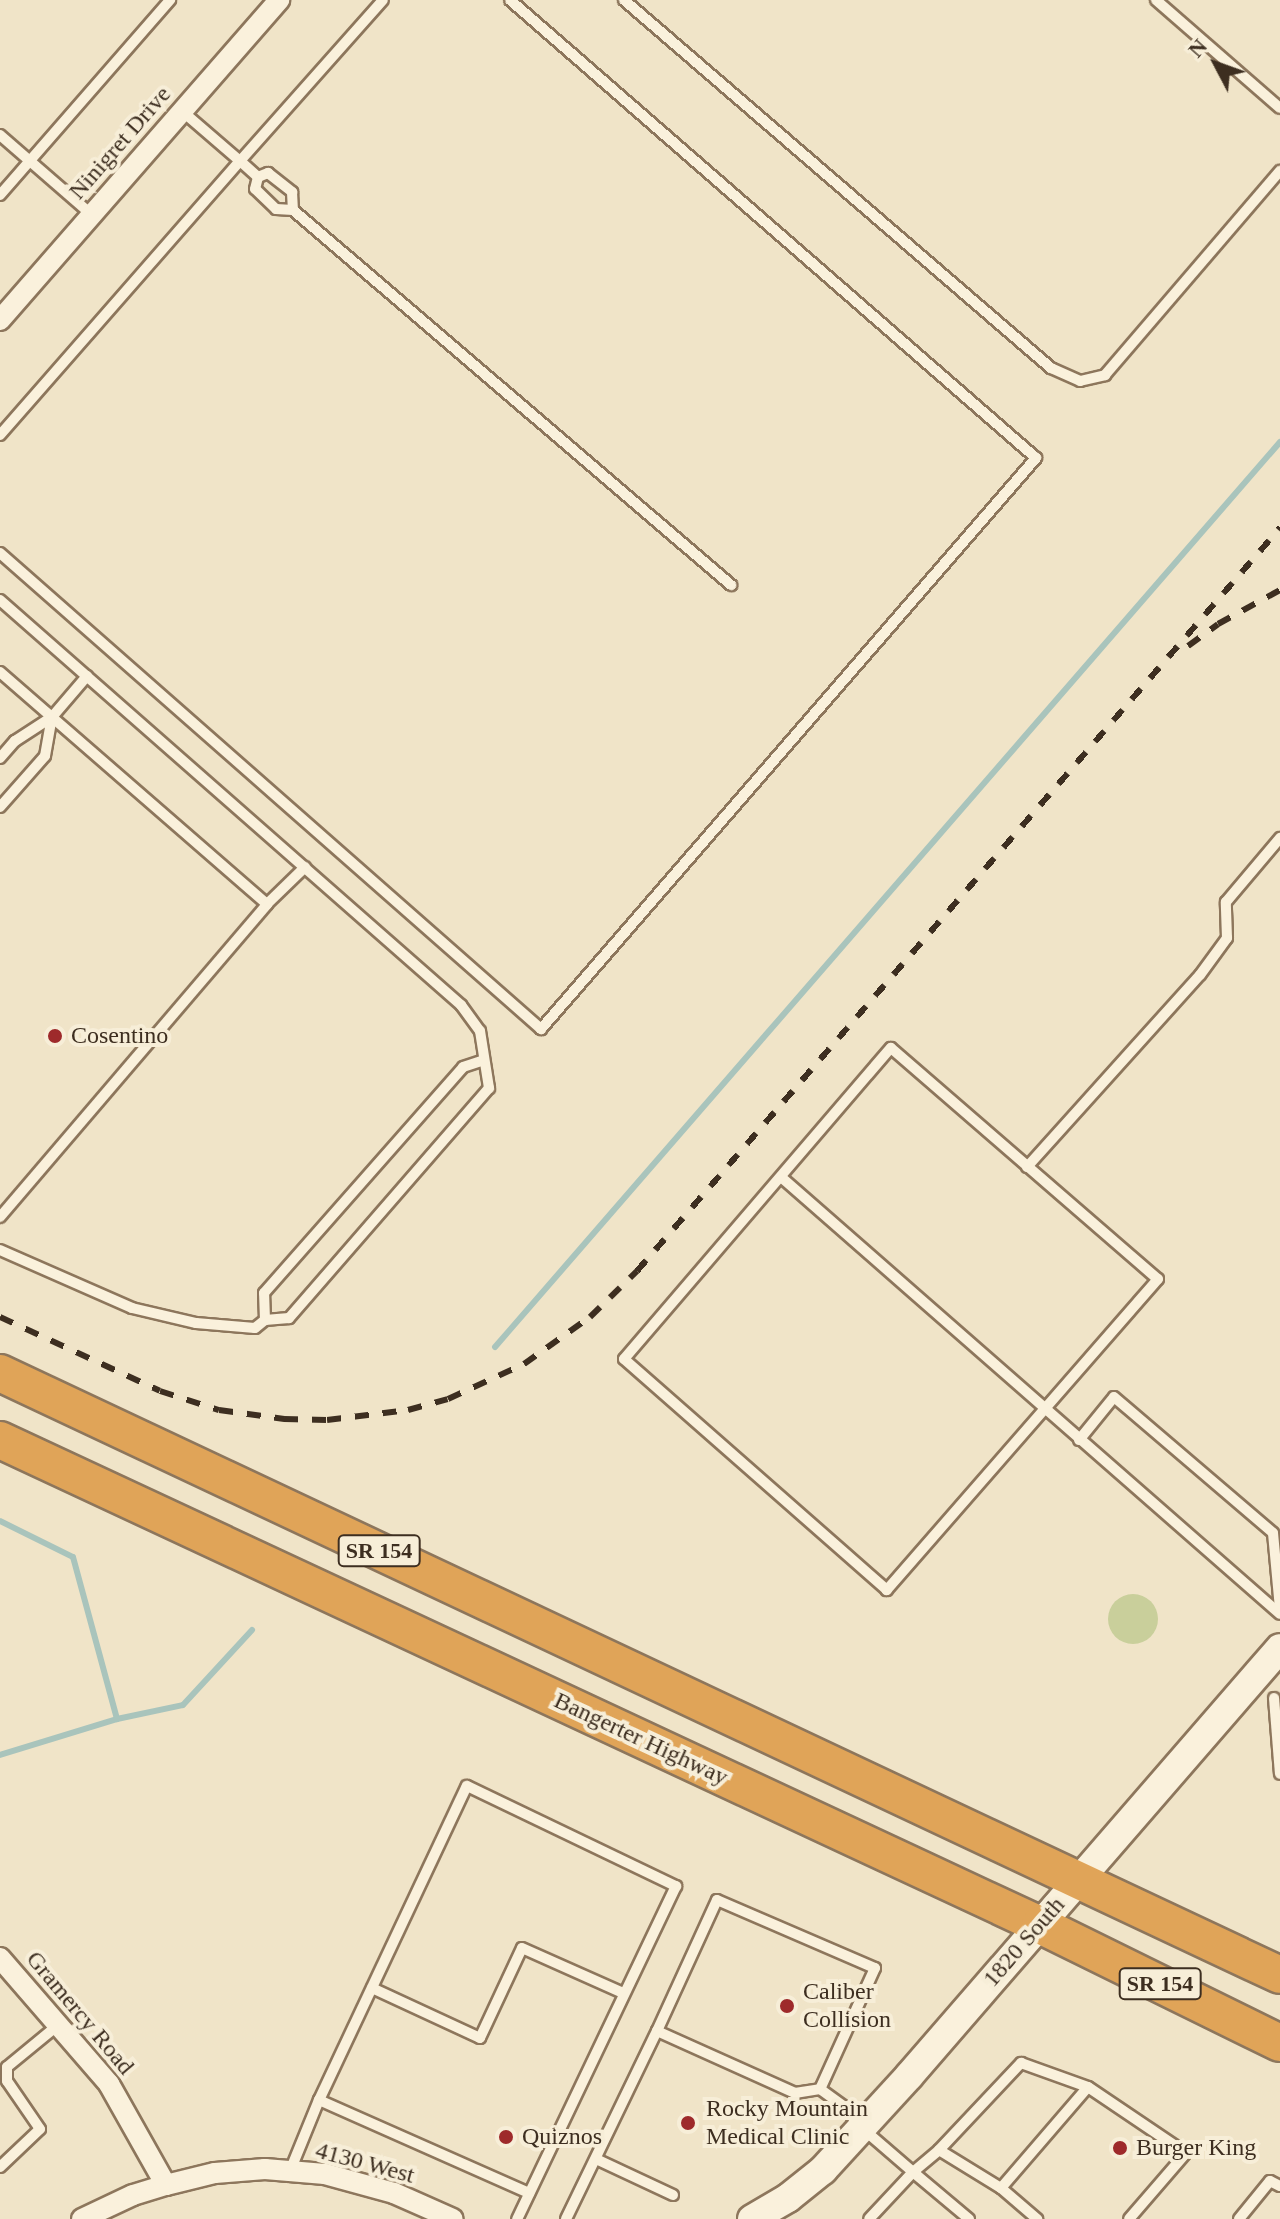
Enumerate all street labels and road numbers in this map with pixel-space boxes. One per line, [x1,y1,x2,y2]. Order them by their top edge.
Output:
street label: Ninigret Drive [63,80,177,206]
road number: SR 154 [337,1533,421,1569]
street label: Bangerter Highway [549,1686,733,1792]
street label: 1820 South [977,1891,1071,1993]
street label: Gramercy Road [20,1945,140,2081]
road number: SR 154 [1118,1966,1202,2002]
street label: 4130 West [312,2136,418,2190]

